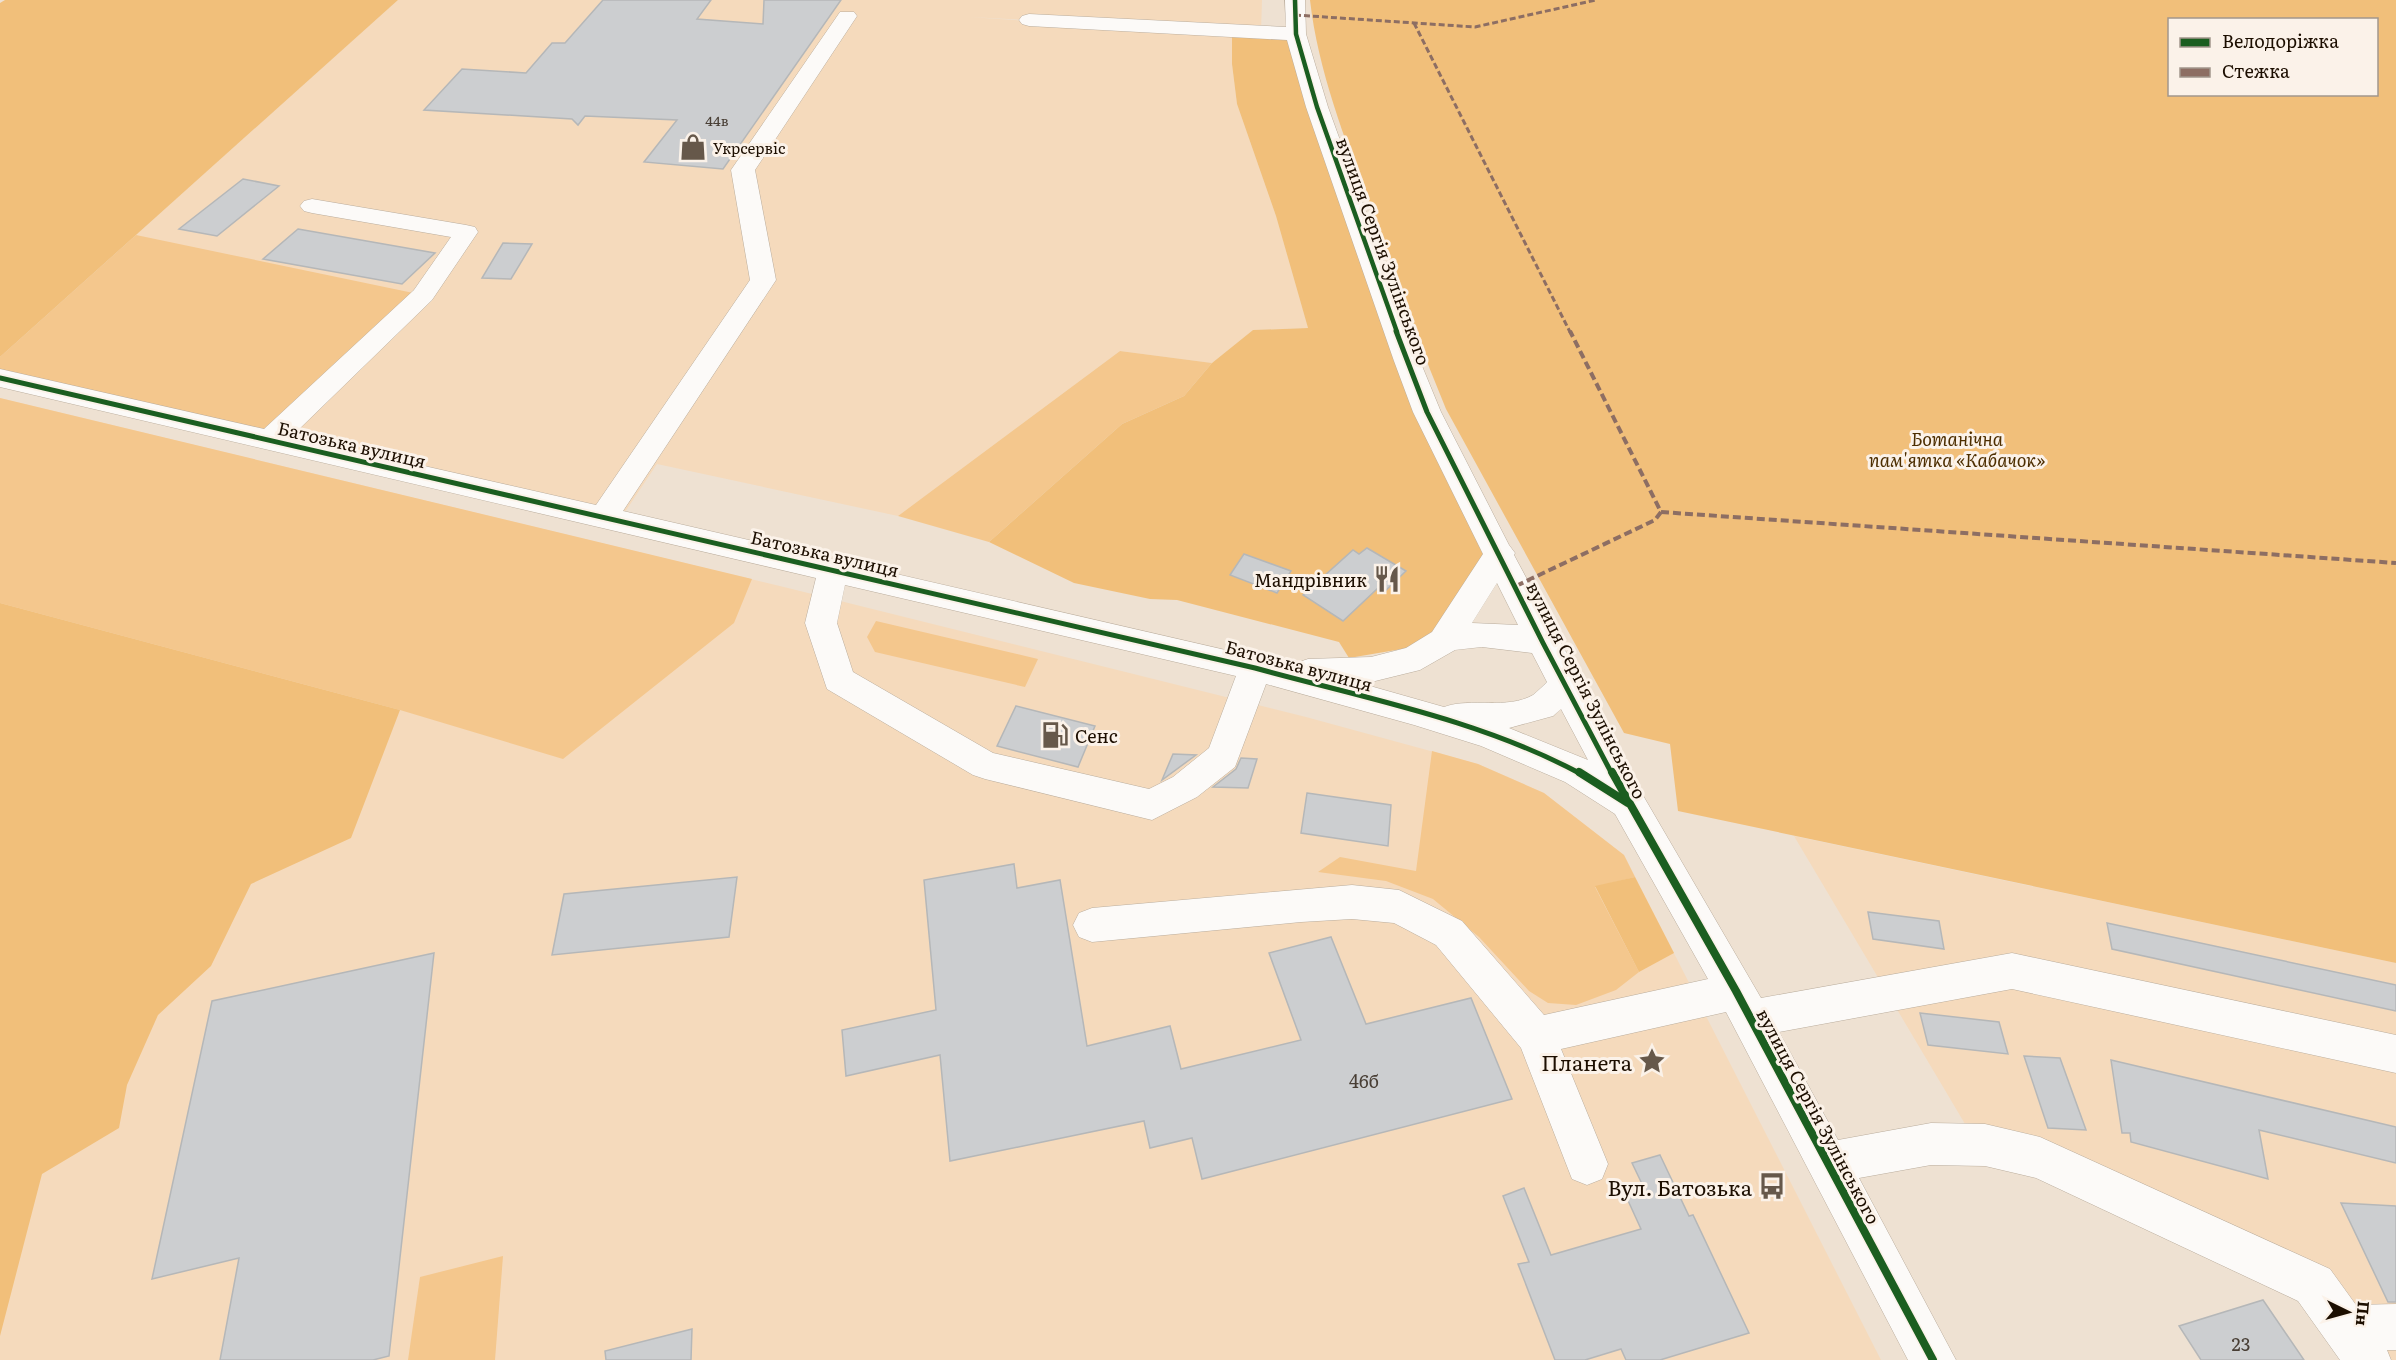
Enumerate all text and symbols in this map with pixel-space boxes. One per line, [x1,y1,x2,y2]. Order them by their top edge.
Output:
legend [2168,18,2378,96]
text: Велодоріжка [2222,27,2339,54]
text: Стежка [2222,57,2290,84]
house number: 44в [705,110,729,130]
shop icon: Укрсервіс [678,132,708,162]
street label: вулиця Сергія Зулінського [1330,133,1438,369]
place label: Укрсервіс [713,136,786,159]
street label: Батозька вулиця [275,414,429,474]
park label: Ботанічна пам'ятка «Кабачок» [1869,425,2045,473]
street label: Батозька вулиця [748,523,902,583]
restaurant icon: Мандрівник [1372,564,1402,594]
place label: Мандрівник [1254,566,1367,593]
street label: вулиця Сергія Зулінського [1520,577,1654,803]
street label: Батозька вулиця [1222,632,1376,698]
fuel station icon: Сенс [1040,720,1070,750]
place label: Сенс [1075,722,1118,749]
street label: вулиця Сергія Зулінського [1751,1003,1887,1229]
place label: Планета [1541,1046,1633,1077]
place icon: Планета [1637,1046,1667,1076]
house number: 46б [1349,1067,1379,1094]
place label: Вул. Батозька [1608,1171,1753,1202]
bus stop icon: Вул. Батозька [1757,1171,1787,1201]
north arrow [2318,1282,2378,1342]
text: Пн [2351,1300,2377,1327]
house number: 23 [2232,1330,2250,1357]

